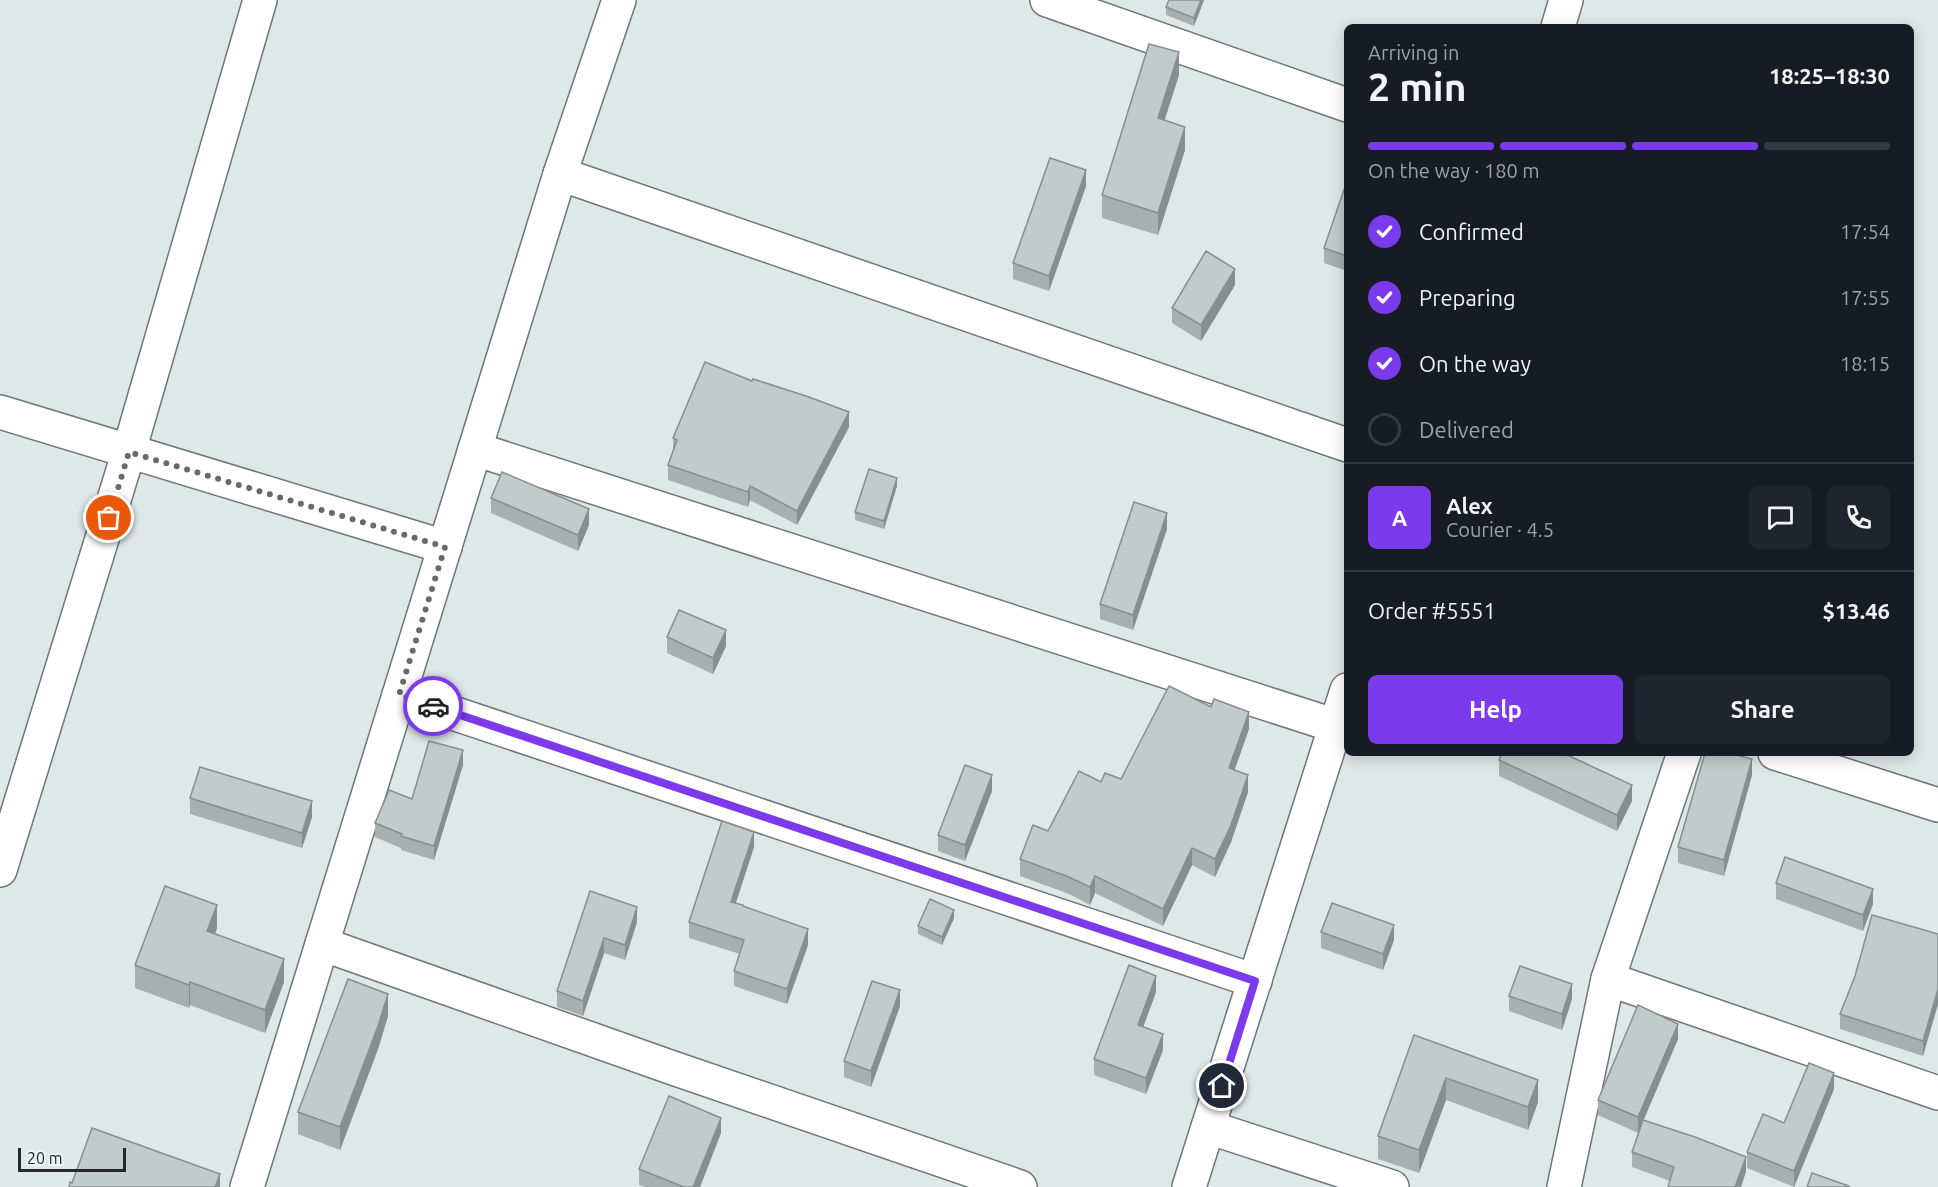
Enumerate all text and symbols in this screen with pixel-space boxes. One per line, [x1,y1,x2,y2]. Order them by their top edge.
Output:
text: Arriving in [1368,41,1459,64]
text: 18:25–18:30 [1769,63,1890,88]
text: 2 min [1368,65,1467,108]
text: On the way · 180 m [1368,159,1540,182]
icon: check [1368,215,1401,248]
text: Confirmed [1419,219,1524,244]
text: 17:54 [1840,220,1890,243]
icon: check [1368,281,1401,314]
text: Preparing [1419,285,1516,310]
text: 17:55 [1840,286,1890,309]
icon: check [1368,347,1401,380]
text: On the way [1419,351,1531,376]
text: 18:15 [1840,352,1890,375]
text: Delivered [1419,417,1514,442]
button: chat [1749,486,1812,549]
button: phone [1827,486,1890,549]
pin [83,492,134,543]
text: Alex [1446,493,1493,518]
icon: bag [92,501,125,534]
text: A [1392,505,1407,530]
text: Courier · 4.5 [1446,518,1554,541]
text: Order #5551 [1368,598,1496,623]
text: $13.46 [1823,598,1890,623]
button: Help [1368,675,1623,744]
button: Share [1635,675,1890,744]
courier [403,676,463,736]
icon: car [417,690,450,723]
pin [1196,1060,1247,1111]
icon: home [1205,1069,1238,1102]
scale bar [18,1145,126,1172]
text: 20 m [27,1149,63,1167]

